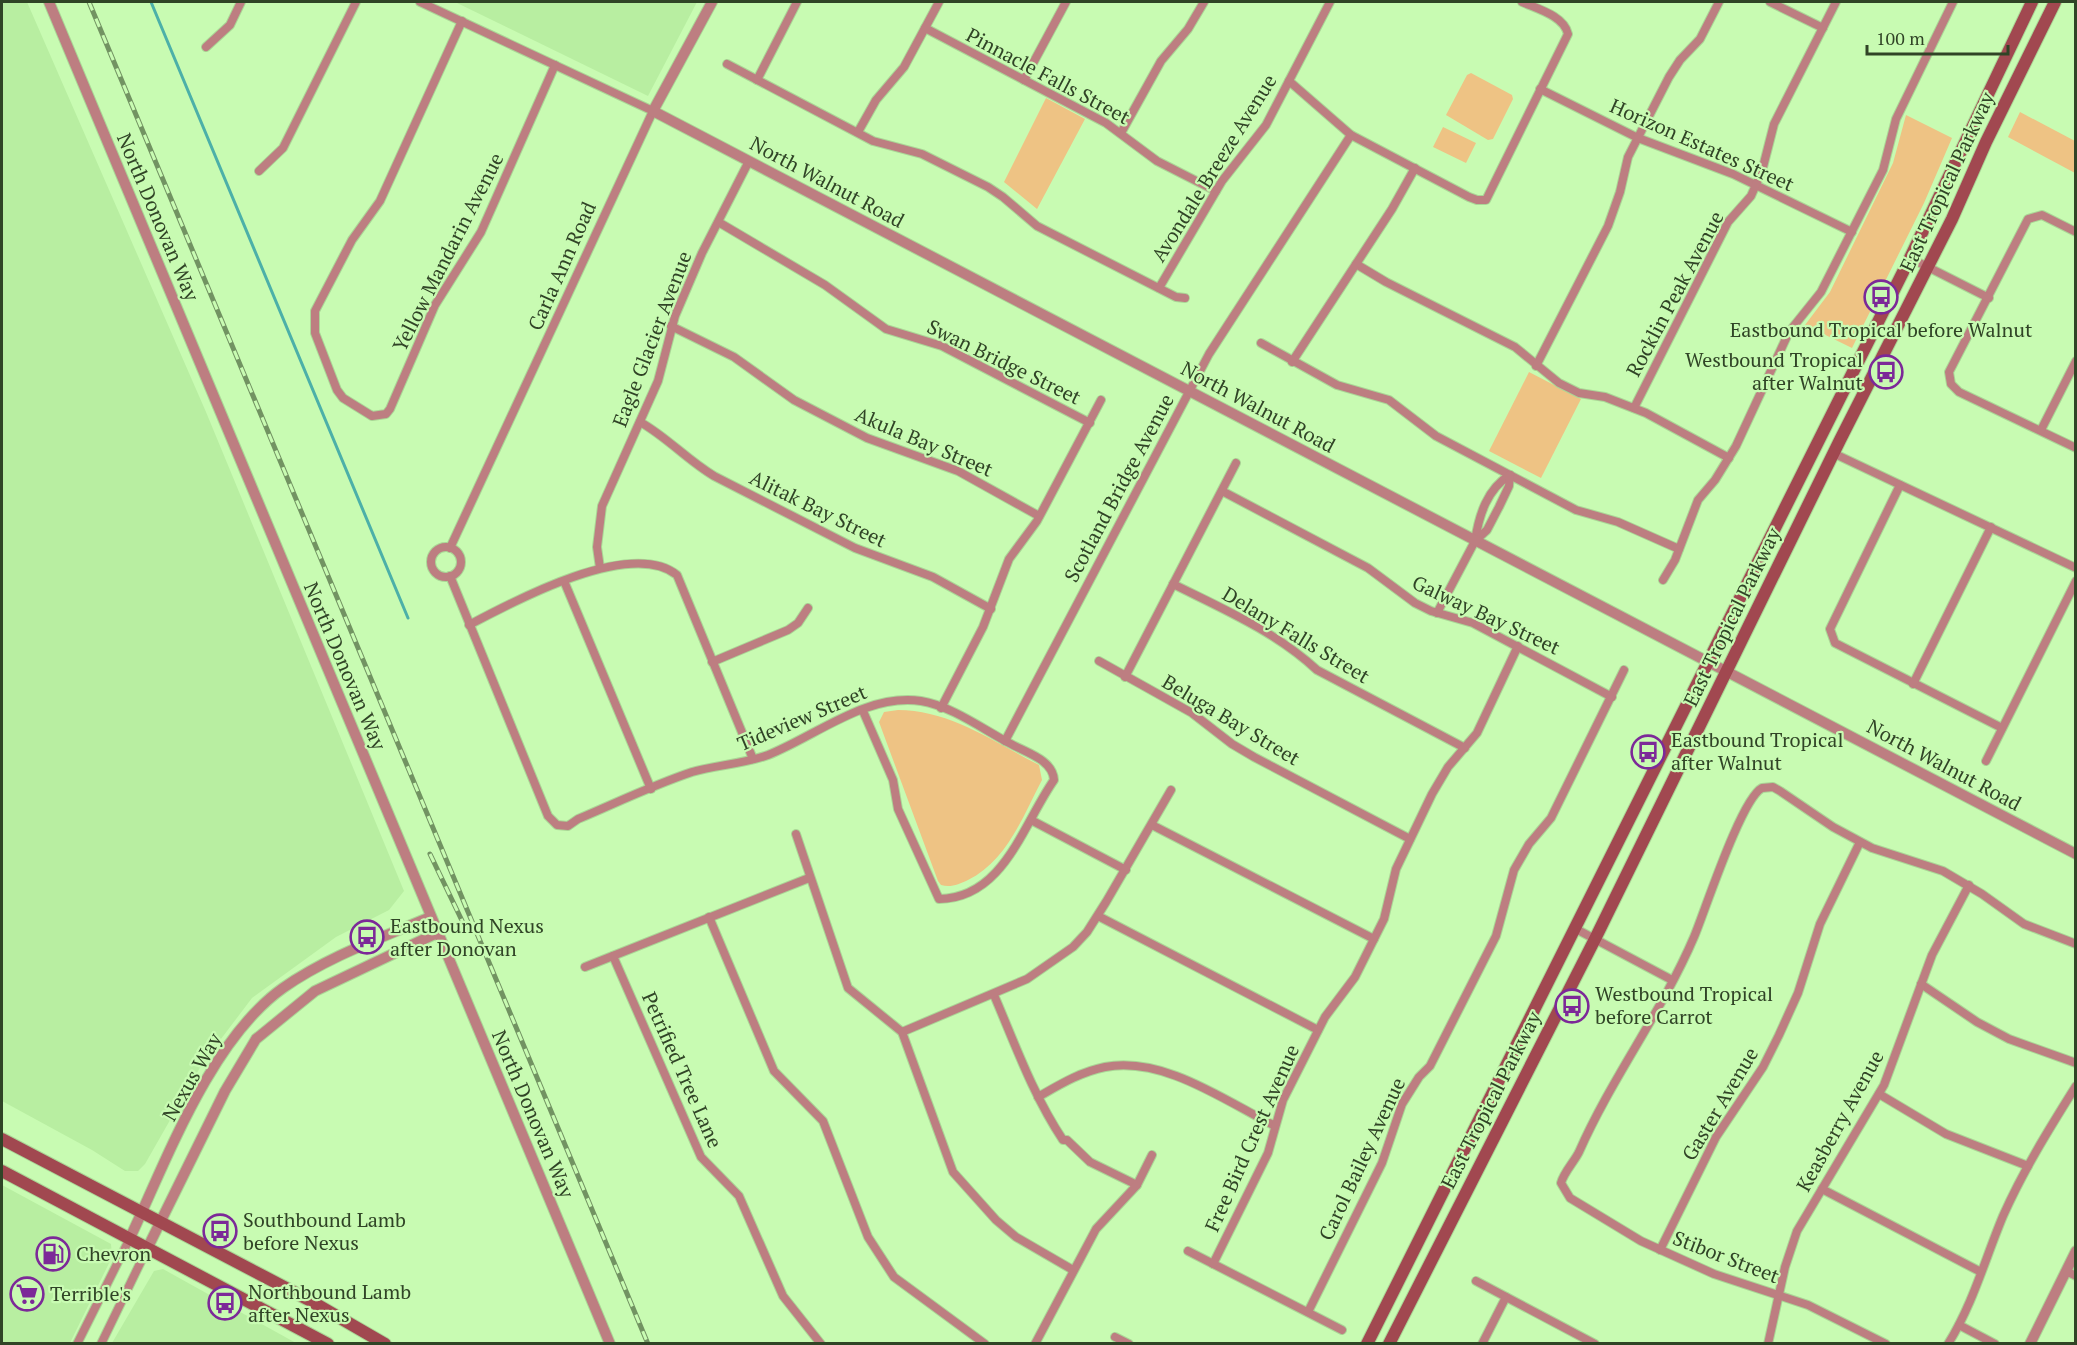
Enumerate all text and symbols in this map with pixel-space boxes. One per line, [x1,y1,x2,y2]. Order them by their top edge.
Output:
scale bar [1867,18,2008,56]
street label: Pinnacle Falls Street [962,21,1135,130]
text: 100 m [1876,26,1925,50]
street label: Avondale Breeze Avenue [1145,69,1282,267]
street label: East Tropical Parkway [1893,87,2000,276]
street label: Horizon Estates Street [1606,92,1799,198]
street label: North Donovan Way [111,129,206,306]
street label: North Walnut Road [745,129,909,234]
street label: Yellow Mandarin Avenue [386,148,509,356]
street label: Carla Ann Road [521,197,602,334]
street label: Rocklin Peak Avenue [1620,206,1730,381]
street label: Eagle Glacier Avenue [606,247,697,431]
bus stop icon: Eastbound Tropical before Walnut [1863,279,1899,315]
street label: Swan Bridge Street [923,313,1086,411]
place label: Eastbound Tropical before Walnut [1730,316,2033,343]
place label: Westbound Tropical after Walnut [1685,346,1864,396]
street label: North Walnut Road [1176,354,1340,459]
bus stop icon: Westbound Tropical after Walnut [1868,354,1904,390]
street label: Scotland Bridge Avenue [1057,389,1180,587]
street label: Akula Bay Street [851,400,998,483]
street label: Alitak Bay Street [745,464,892,554]
street label: East Tropical Parkway [1677,522,1787,711]
street label: Galway Bay Street [1408,568,1565,661]
street label: North Donovan Way [298,578,393,755]
street label: Delany Falls Street [1218,580,1375,689]
street label: Beluga Bay Street [1157,668,1306,772]
street label: Tideview Street [733,678,871,757]
street label: North Walnut Road [1862,712,2026,817]
place label: Eastbound Tropical after Walnut [1671,726,1843,776]
bus stop icon: Eastbound Tropical after Walnut [1630,734,1666,770]
place label: Eastbound Nexus after Donovan [390,912,544,962]
bus stop icon: Eastbound Nexus after Donovan [349,919,385,955]
place label: Westbound Tropical before Carrot [1595,980,1773,1030]
street label: Petrified Tree Lane [636,988,729,1152]
bus stop icon: Westbound Tropical before Carrot [1554,988,1590,1024]
street label: East Tropical Parkway [1434,1006,1547,1193]
street label: North Donovan Way [486,1026,581,1203]
street label: Nexus Way [156,1027,228,1126]
street label: Free Bird Crest Avenue [1198,1040,1305,1236]
street label: Gaster Avenue [1675,1042,1764,1165]
street label: Keasberry Avenue [1790,1045,1890,1196]
street label: Carol Bailey Avenue [1312,1073,1411,1245]
place label: Southbound Lamb before Nexus [243,1206,406,1256]
bus stop icon: Southbound Lamb before Nexus [202,1213,238,1249]
street label: Stibor Street [1669,1224,1784,1289]
fuel station icon: Chevron [35,1236,71,1272]
place label: Chevron [76,1240,151,1267]
supermarket icon: Terrible's [9,1276,45,1312]
place label: Northbound Lamb after Nexus [248,1278,411,1328]
place label: Terrible's [50,1280,131,1307]
bus stop icon: Northbound Lamb after Nexus [207,1285,243,1321]

